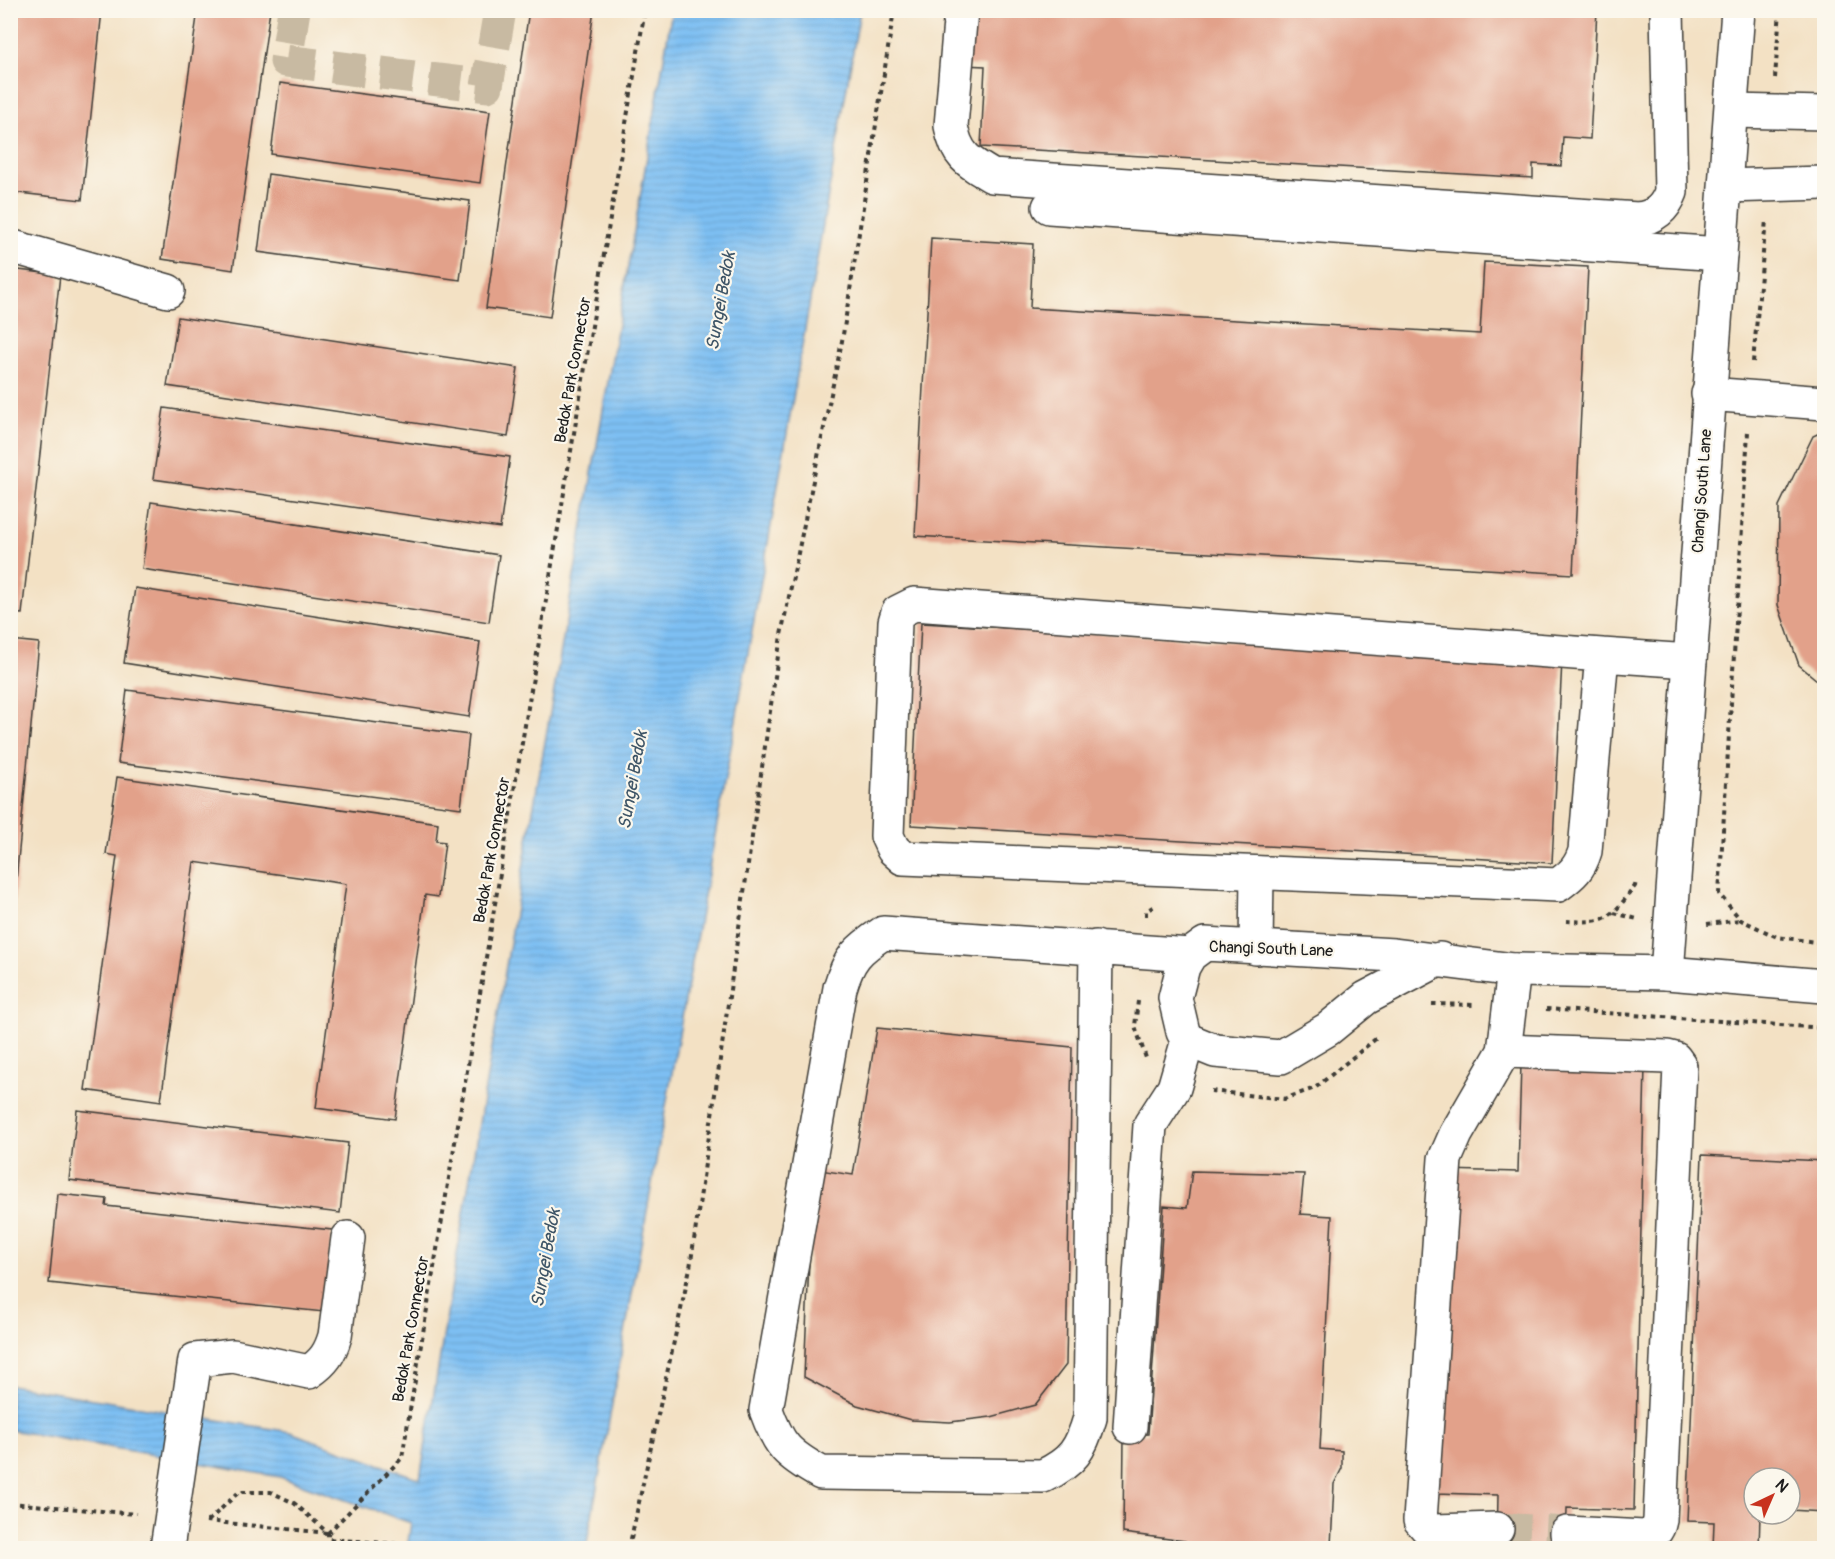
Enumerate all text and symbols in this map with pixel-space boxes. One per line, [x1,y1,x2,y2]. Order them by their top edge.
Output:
water label: Sungei Bedok [701,249,741,352]
street label: Bedok Park Connector [550,295,596,445]
street label: Changi South Lane [1688,428,1716,554]
water label: Sungei Bedok [613,728,653,831]
street label: Bedok Park Connector [469,775,515,925]
street label: Changi South Lane [1209,937,1333,961]
water label: Sungei Bedok [526,1206,566,1309]
street label: Bedok Park Connector [388,1254,434,1404]
north arrow [1742,1466,1802,1526]
text: N [1771,1475,1793,1497]

